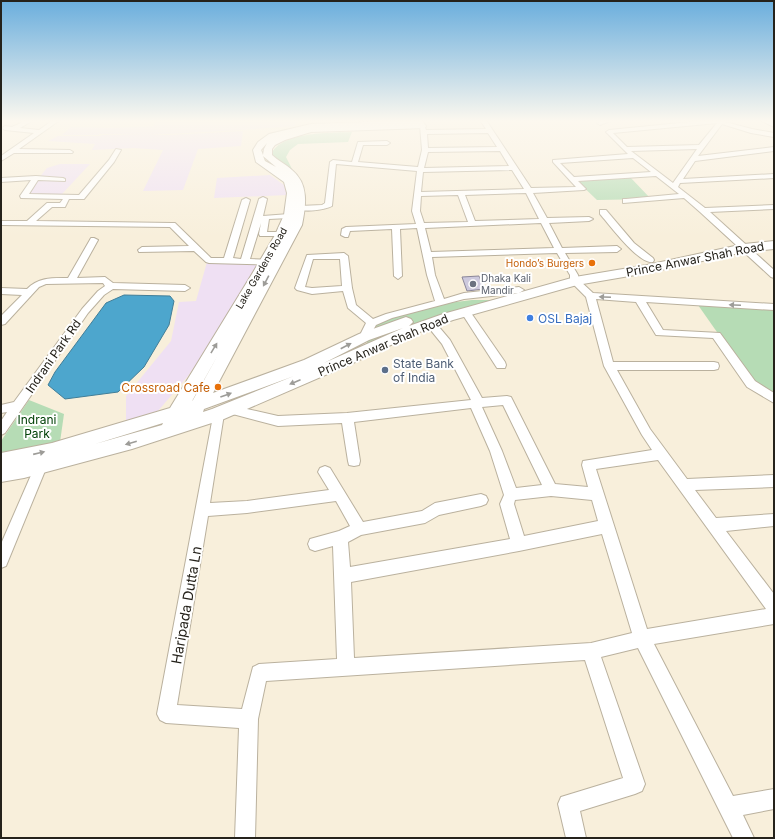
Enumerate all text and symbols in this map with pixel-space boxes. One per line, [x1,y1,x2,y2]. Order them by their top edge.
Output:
street label: Lake Gardens Road [233,225,289,311]
street label: Prince Anwar Shah Road [625,238,765,280]
place label: Hondo’s Burgers [506,257,584,269]
marker: Hondo’s Burgers [587,258,597,268]
place label: Dhaka Kali Mandir [481,272,531,296]
one-way arrow [262,275,269,287]
marker: Dhaka Kali Mandir [468,279,478,289]
one-way arrow [599,294,611,301]
one-way arrow [729,301,741,308]
street label: Prince Anwar Shah Road [315,311,451,379]
place label: OSL Bajaj [538,311,592,326]
marker: OSL Bajaj [525,313,535,323]
street label: Indrani Park Rd [22,316,84,396]
one-way arrow [211,342,218,354]
one-way arrow [340,343,352,350]
place label: State Bank of India [393,356,454,385]
marker: State Bank of India [380,365,390,375]
one-way arrow [289,379,300,385]
place label: Crossroad Cafe [121,380,210,395]
marker: Crossroad Cafe [213,382,223,392]
one-way arrow [220,392,232,398]
park label: Indrani Park [18,412,57,441]
one-way arrow [124,440,136,446]
one-way arrow [33,450,45,456]
street label: Haripada Dutta Ln [167,545,205,665]

